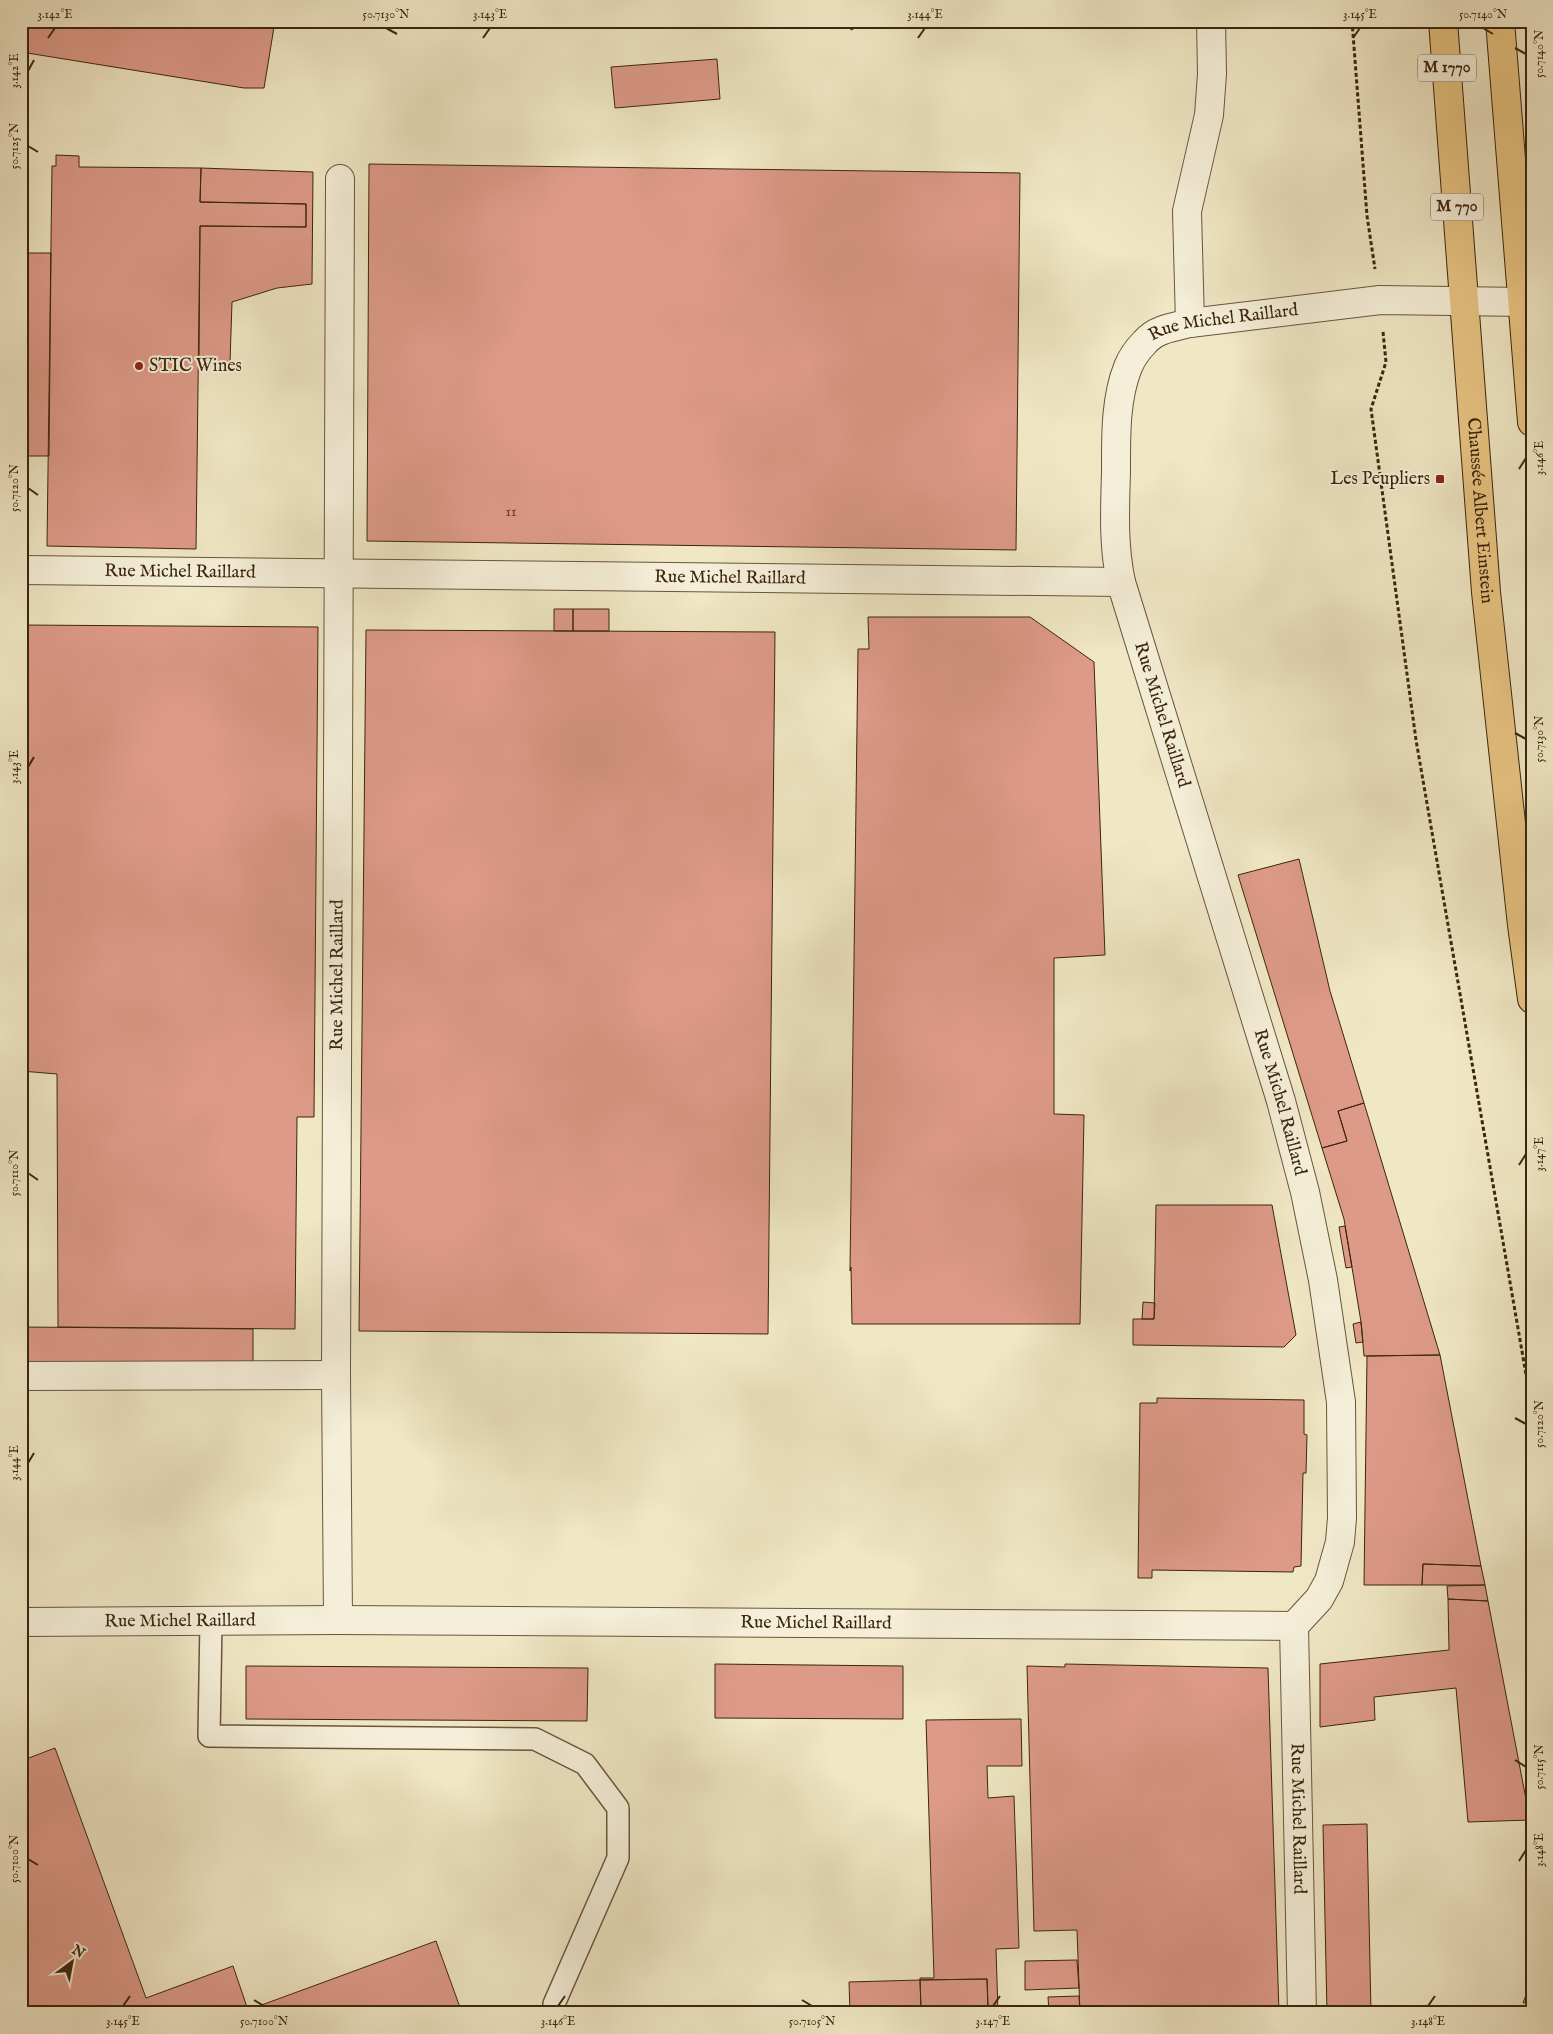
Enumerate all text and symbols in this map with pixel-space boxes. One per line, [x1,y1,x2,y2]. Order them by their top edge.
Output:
text: 3.142°E [37,7,73,22]
text: 50.7130°N [363,7,410,22]
text: 3.143°E [473,7,507,22]
text: 3.144°E [907,7,943,22]
text: 3.145°E [1343,7,1377,22]
text: 50.7140°N [1459,7,1508,22]
text: 50.7140°N [1532,29,1547,78]
text: 3.142°E [7,53,22,89]
road number: M 1770 [1418,54,1476,82]
text: 50.7125°N [7,122,22,169]
road number: M 770 [1431,193,1483,220]
street label: Rue Michel Raillard [1144,298,1300,347]
place label: STIC Wines [149,355,242,378]
marker: STIC Wines [133,360,145,372]
street label: Chaussée Albert Einstein [1461,417,1499,605]
text: 3.146°E [1532,441,1547,475]
text: 50.7120°N [7,463,22,512]
place label: Les Peupliers [1330,468,1430,491]
marker: Les Peupliers [1434,473,1446,485]
house number: 11 [505,502,517,521]
street label: Rue Michel Raillard [104,559,256,584]
street label: Rue Michel Raillard [654,565,806,590]
street label: Rue Michel Raillard [1129,639,1195,791]
text: 50.7130°N [1532,715,1547,762]
text: 3.143°E [7,750,22,784]
street label: Rue Michel Raillard [326,899,349,1051]
street label: Rue Michel Raillard [1248,1026,1312,1178]
text: 3.147°E [1532,1137,1547,1171]
text: 50.7110°N [7,1149,22,1196]
text: 50.7120°N [1532,1399,1547,1448]
text: 3.144°E [7,1445,22,1481]
street label: Rue Michel Raillard [104,1609,256,1633]
street label: Rue Michel Raillard [740,1611,892,1635]
street label: Rue Michel Raillard [1285,1743,1311,1895]
text: 50.7115°N [1532,1744,1547,1790]
text: 3.148°E [1532,1833,1547,1867]
text: 50.7100°N [7,1834,22,1883]
north arrow [48,1936,98,1986]
text: N [68,1940,88,1963]
text: 3.145°E [106,2014,140,2029]
text: 50.7100°N [240,2014,289,2029]
text: 3.146°E [541,2014,575,2029]
text: 50.7105°N [789,2014,836,2029]
text: 3.147°E [976,2014,1010,2029]
text: 3.148°E [1411,2014,1445,2029]

